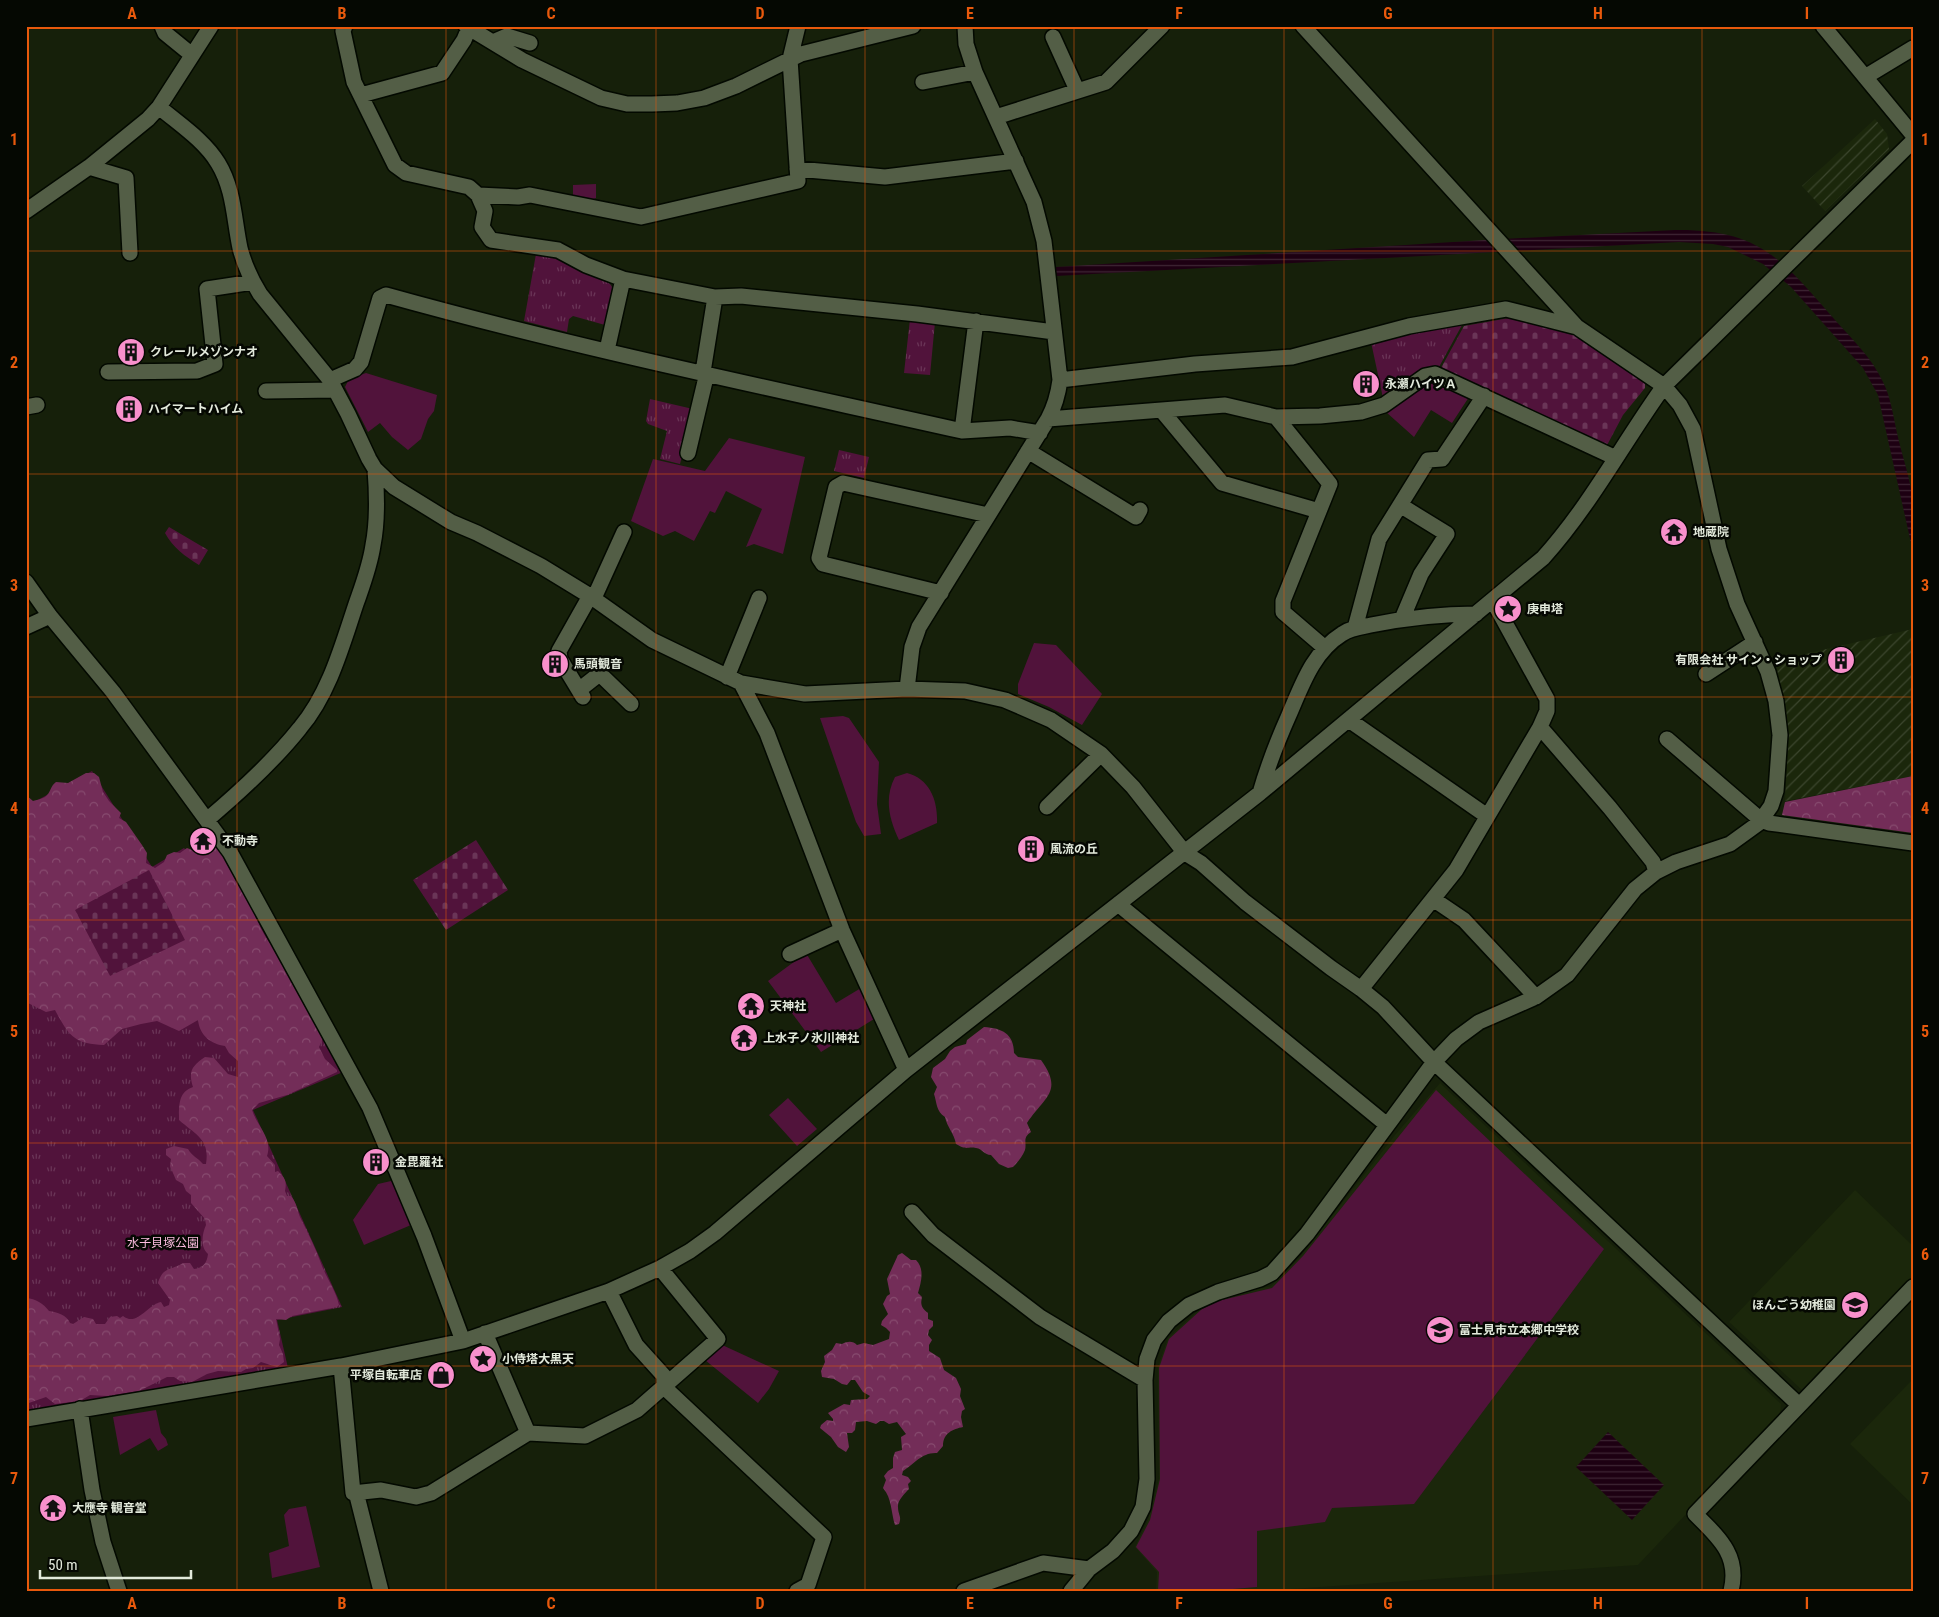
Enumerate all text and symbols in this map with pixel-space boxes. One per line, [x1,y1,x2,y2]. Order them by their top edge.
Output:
text: A [127,4,137,23]
text: B [338,4,347,23]
text: C [546,4,556,23]
text: D [755,4,765,23]
text: E [966,4,974,23]
text: F [1175,4,1183,23]
text: G [1383,4,1393,23]
text: H [1593,4,1603,23]
text: I [1805,4,1809,23]
text: 1 [10,130,18,149]
text: 1 [1921,130,1929,149]
building icon: クレールメゾンナオ [116,337,146,367]
place label: クレールメゾンナオ [150,345,258,359]
text: 2 [10,353,18,372]
text: 2 [1921,353,1929,372]
building icon: 永瀬ハイツＡ [1351,369,1381,399]
place label: 永瀬ハイツＡ [1385,377,1457,391]
building icon: ハイマートハイム [114,394,144,424]
place label: ハイマートハイム [148,402,243,416]
temple icon: 地蔵院 [1659,517,1689,547]
place label: 地蔵院 [1693,525,1729,539]
text: 3 [10,576,18,595]
text: 3 [1921,576,1929,595]
place icon: 庚申塔 [1493,594,1523,624]
place label: 庚申塔 [1527,602,1563,616]
building icon: 有限会社 サイン・ショップ [1826,645,1856,675]
building icon: 馬頭観音 [540,649,570,679]
place label: 有限会社 サイン・ショップ [1675,653,1822,667]
place label: 馬頭観音 [574,657,622,671]
text: 4 [10,799,18,818]
text: 4 [1921,799,1929,818]
temple icon: 不動寺 [188,826,218,856]
place label: 不動寺 [222,834,258,848]
building icon: 風流の丘 [1016,834,1046,864]
place label: 風流の丘 [1050,842,1098,856]
temple icon: 天神社 [736,991,766,1021]
place label: 天神社 [770,999,806,1013]
text: 5 [10,1022,18,1041]
text: 5 [1921,1022,1929,1041]
temple icon: 上水子ノ氷川神社 [729,1023,759,1053]
place label: 上水子ノ氷川神社 [763,1031,859,1045]
building icon: 金毘羅社 [361,1147,391,1177]
place label: 金毘羅社 [395,1155,443,1169]
park label: 水子貝塚公園 [127,1236,199,1250]
text: 6 [10,1245,18,1264]
text: 6 [1921,1245,1929,1264]
school or university icon: ほんごう幼稚園 [1840,1290,1870,1320]
place label: ほんごう幼稚園 [1752,1298,1836,1312]
school or university icon: 富士見市立本郷中学校 [1425,1315,1455,1345]
place label: 富士見市立本郷中学校 [1459,1323,1579,1337]
place icon: 小侍塔大黒天 [468,1344,498,1374]
place label: 小侍塔大黒天 [502,1352,574,1366]
shop icon: 平塚自転車店 [426,1360,456,1390]
place label: 平塚自転車店 [350,1368,422,1382]
text: 7 [10,1469,18,1488]
text: 7 [1921,1469,1929,1488]
temple icon: 大應寺 観音堂 [38,1493,68,1523]
place label: 大應寺 観音堂 [72,1501,147,1515]
scale bar [40,1547,191,1579]
text: 50 m [48,1556,78,1574]
text: A [127,1594,137,1613]
text: B [338,1594,347,1613]
text: C [546,1594,556,1613]
text: D [755,1594,765,1613]
text: E [966,1594,974,1613]
text: F [1175,1594,1183,1613]
text: G [1383,1594,1393,1613]
text: H [1593,1594,1603,1613]
text: I [1805,1594,1809,1613]

